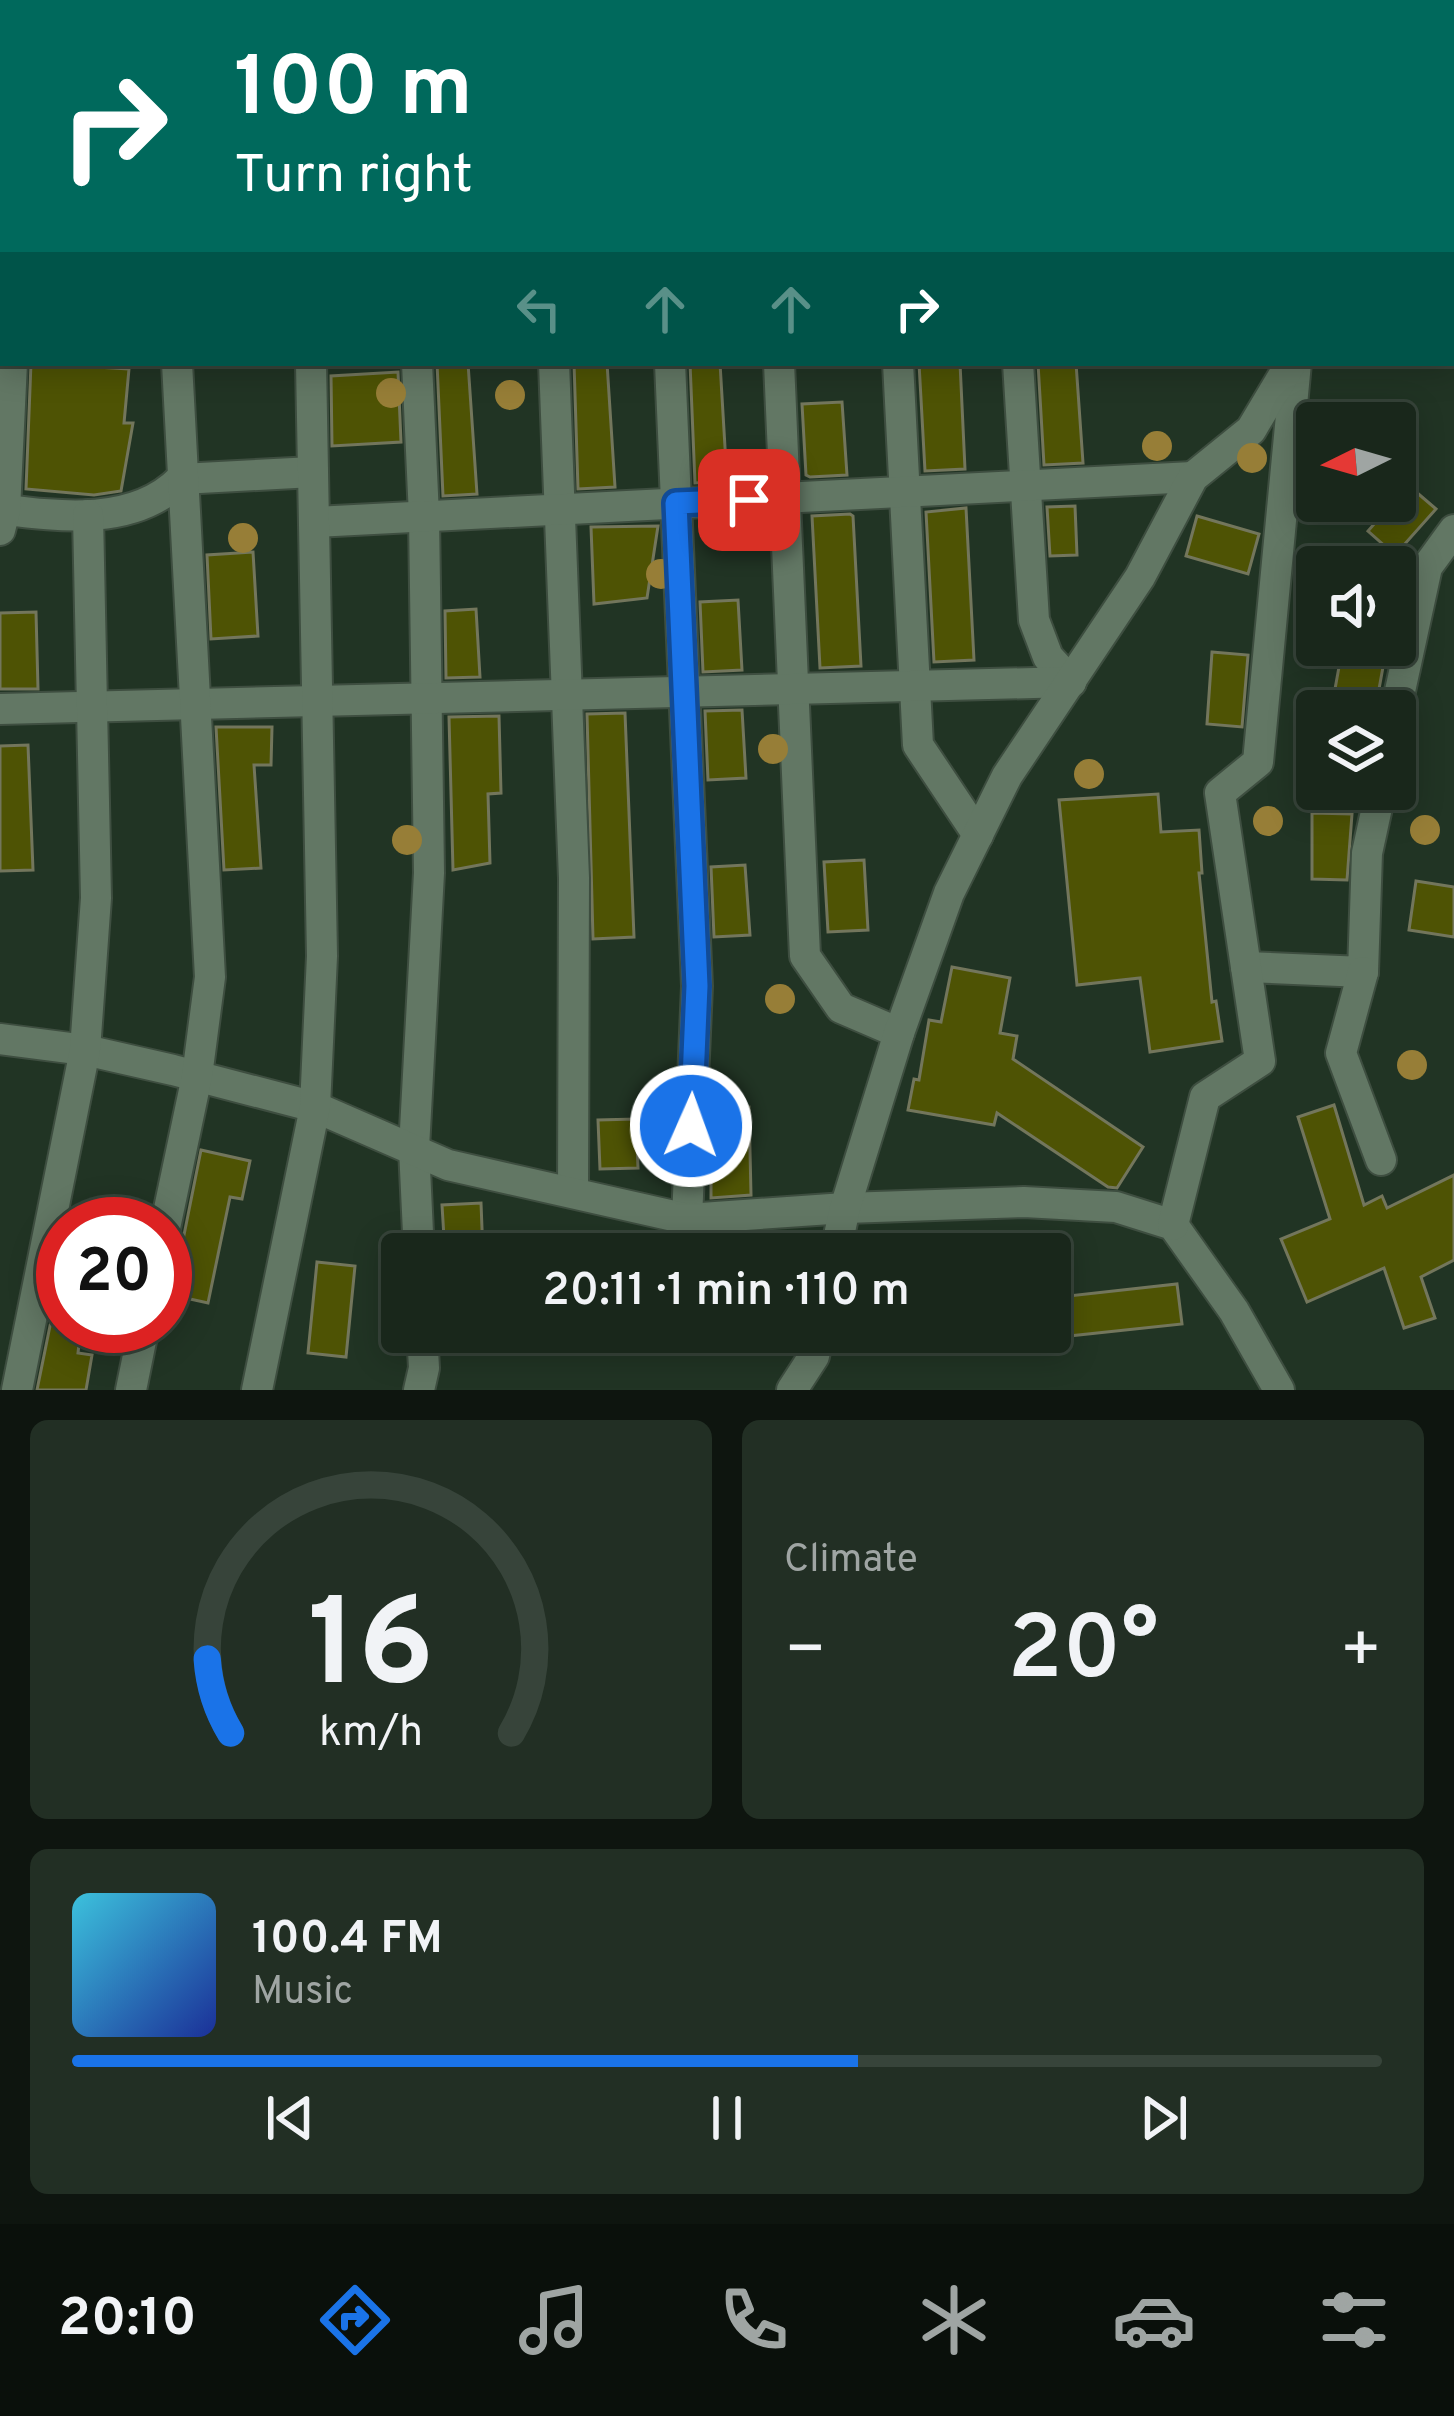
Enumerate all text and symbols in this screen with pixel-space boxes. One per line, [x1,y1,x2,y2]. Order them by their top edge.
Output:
text: 100 m [234,39,473,145]
icon: right [36,48,192,204]
text: Turn right [234,143,473,212]
icon: left [506,276,572,342]
icon: ahead [632,276,698,342]
icon: ahead [758,276,824,342]
icon: right [884,276,950,342]
north arrow [1296,402,1416,522]
map controls [1296,402,1416,810]
pin [698,449,800,551]
icon: arrive [716,467,782,533]
button: sound [1296,546,1416,666]
button: layers [1296,690,1416,810]
position arrow [628,1063,754,1189]
speed limit sign: 20 [36,1197,192,1353]
text: 20:11 · 1 min · 110 m [542,1264,910,1321]
text: Climate [784,1537,918,1586]
text: 16 [308,1572,434,1730]
text: 20° [1007,1597,1159,1710]
text: − [784,1612,827,1695]
text: + [1339,1612,1382,1695]
text: km/h [319,1706,423,1760]
text: 100.4 FM [252,1912,443,1969]
text: Music [252,1969,353,2018]
icon: previous [257,2085,323,2151]
icon: pause [694,2085,760,2151]
icon: next [1131,2085,1197,2151]
icon: directions [313,2278,397,2362]
icon: music [512,2278,596,2362]
icon: phone [712,2278,796,2362]
icon: climate [912,2278,996,2362]
icon: car [1112,2278,1196,2362]
icon: filters [1312,2278,1396,2362]
text: 20:10 [58,2286,197,2355]

